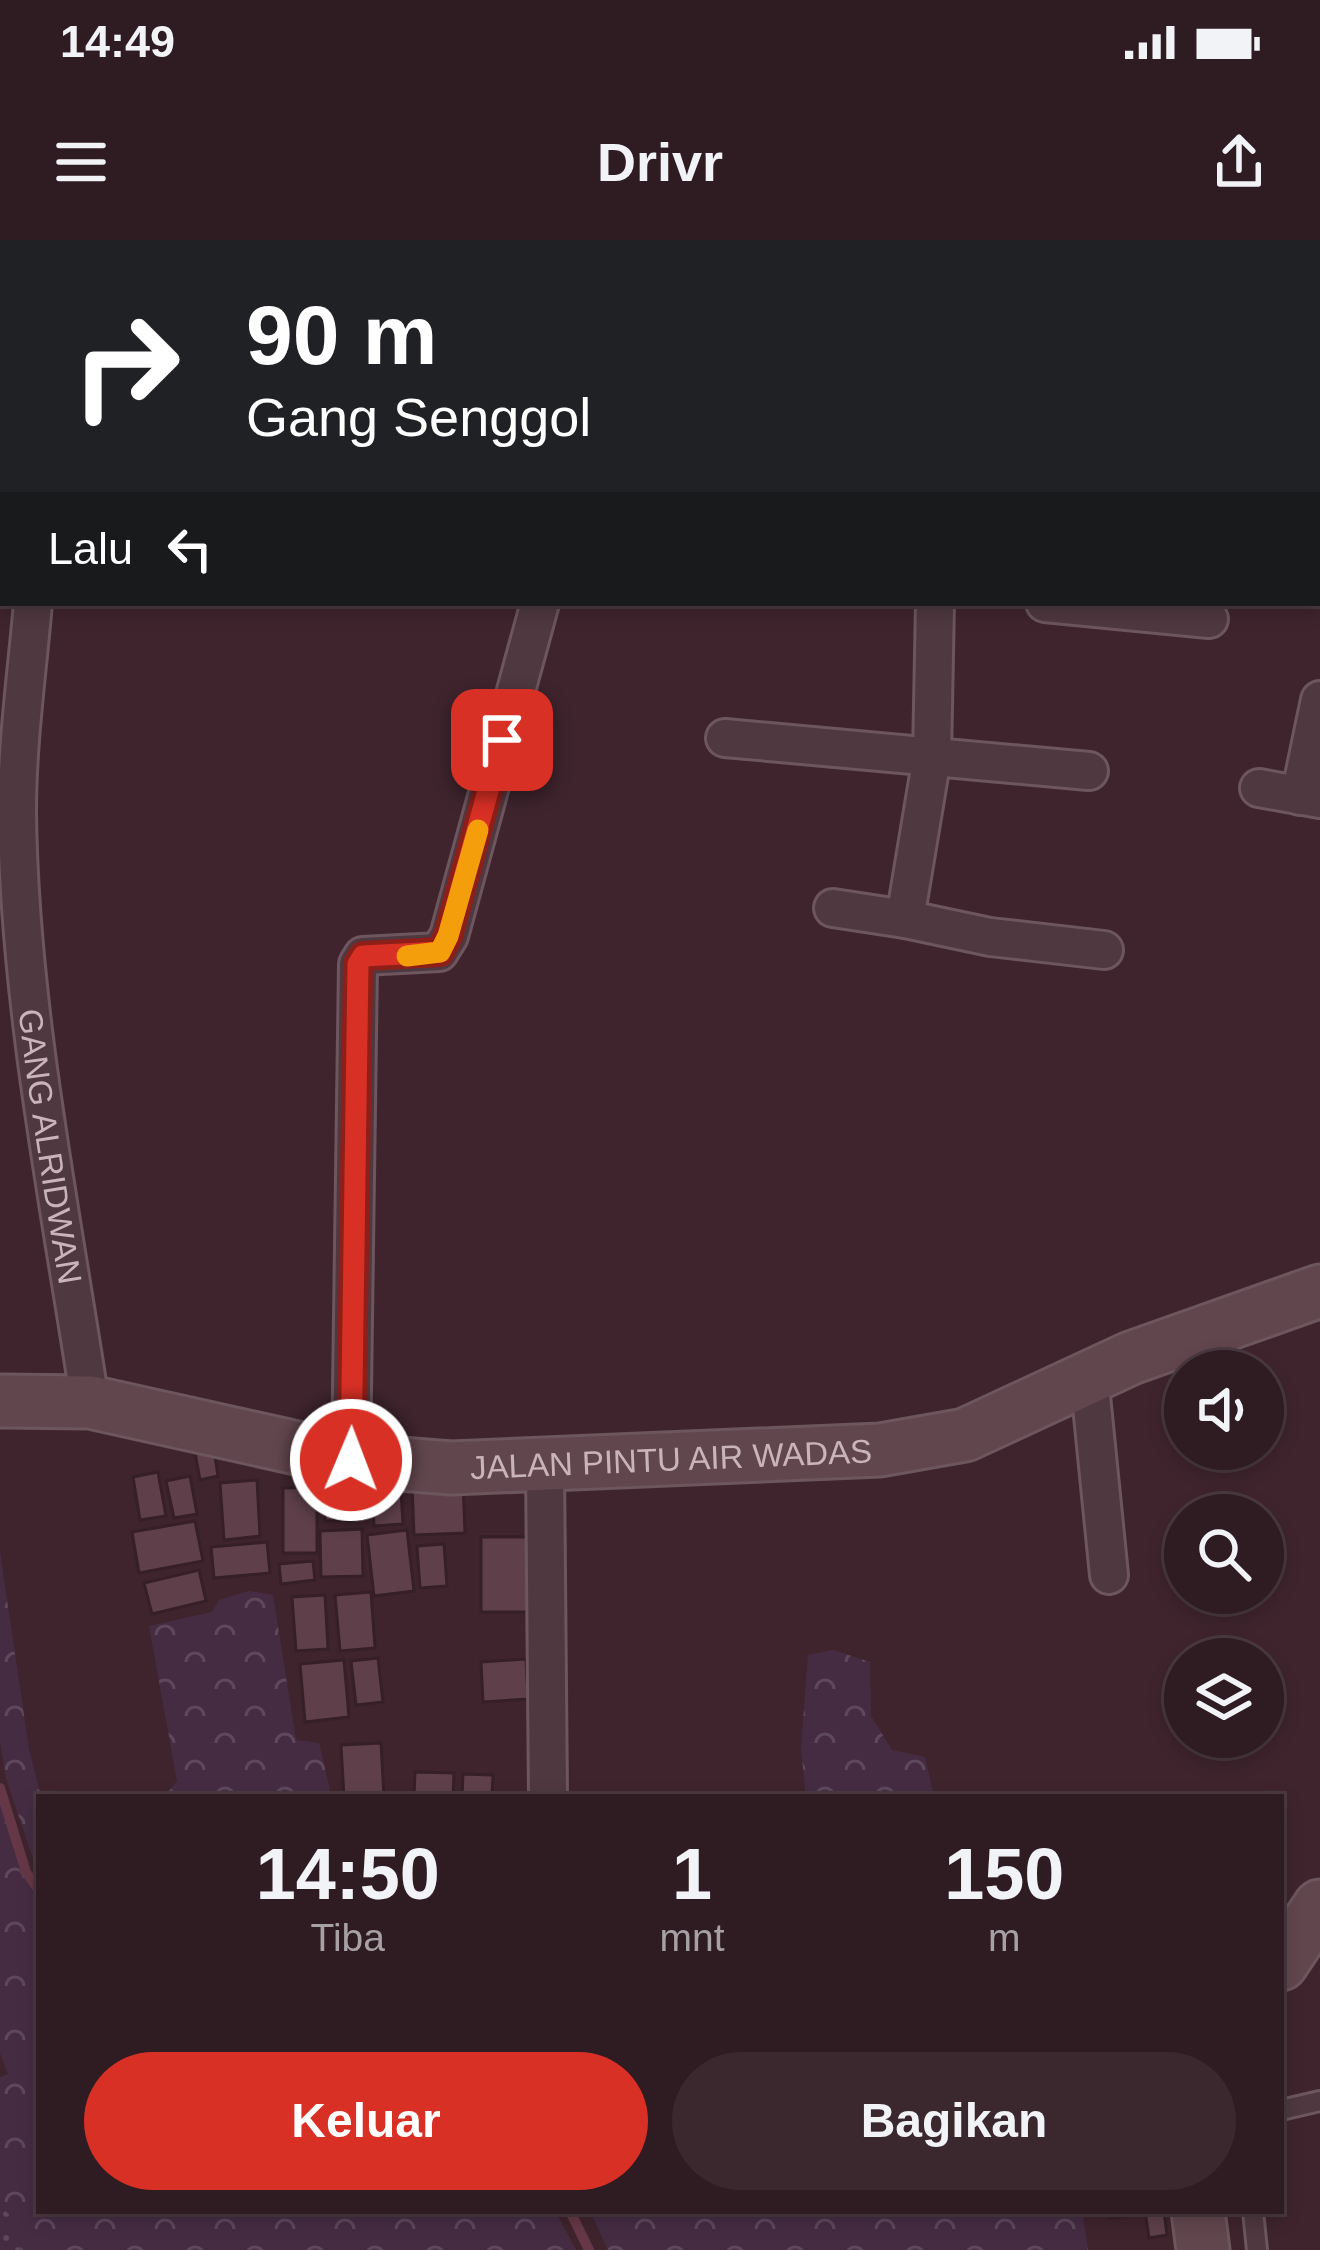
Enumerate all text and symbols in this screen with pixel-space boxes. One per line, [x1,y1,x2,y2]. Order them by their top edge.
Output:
text: 14:49 [60,16,175,67]
icon: menu [48,129,114,195]
icon: share [1206,129,1272,195]
text: Drivr [597,132,723,192]
icon: right [48,288,204,444]
text: 90 m [246,288,437,382]
text: Gang Senggol [246,387,591,447]
icon: left [157,516,223,582]
text: Lalu [48,523,133,574]
pin [451,689,553,791]
icon: arrive [469,707,535,773]
street label: GANG ALRIDWAN [12,1007,89,1287]
map controls [1164,1350,1284,1758]
button: sound [1164,1350,1284,1470]
position arrow [288,1397,414,1523]
street label: JALAN PINTU AIR WADAS [469,1432,873,1486]
button: search [1164,1494,1284,1614]
button: layers [1164,1638,1284,1758]
text: 14:50 [256,1834,440,1914]
text: 1 [672,1834,712,1914]
text: 150 [944,1834,1064,1914]
text: Tiba [311,1916,385,1959]
text: mnt [660,1916,725,1959]
text: m [988,1916,1021,1959]
button: Keluar [84,2052,648,2190]
button: Bagikan [672,2052,1236,2190]

